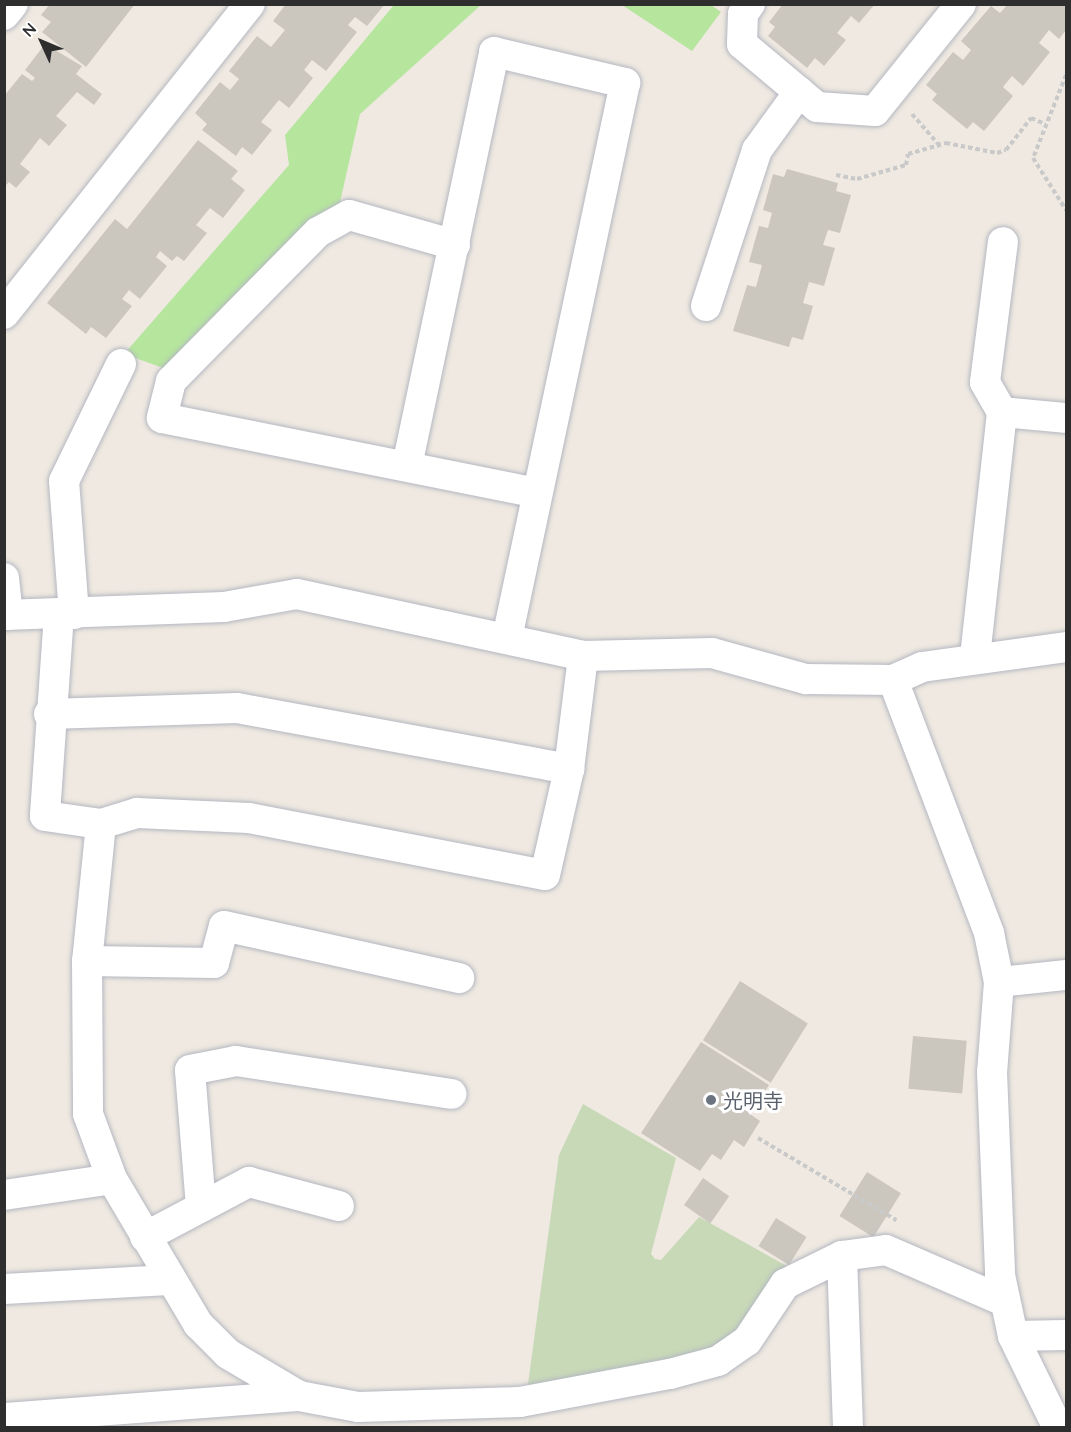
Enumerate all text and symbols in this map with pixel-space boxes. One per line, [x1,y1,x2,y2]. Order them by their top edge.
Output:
north arrow [12,12,72,72]
text: N [18,18,40,41]
place label: 光明寺 [723,1088,783,1112]
marker: 光明寺 [704,1093,718,1107]

